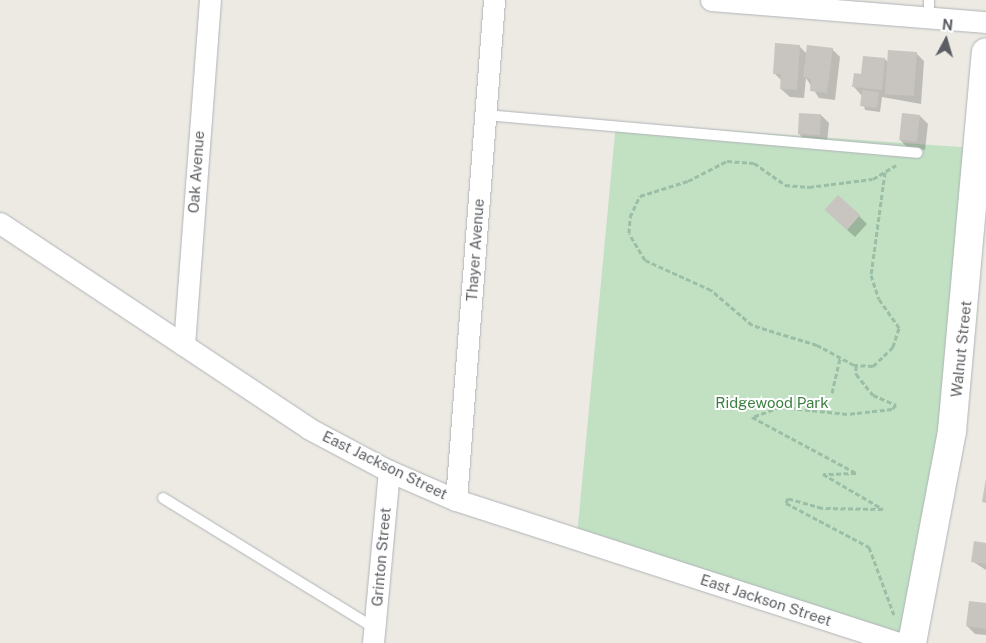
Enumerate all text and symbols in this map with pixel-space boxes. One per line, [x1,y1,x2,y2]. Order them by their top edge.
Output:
north arrow [921,15,971,65]
text: N [941,17,954,34]
street label: Oak Avenue [184,130,208,214]
street label: Thayer Avenue [462,198,488,302]
street label: Walnut Street [947,300,975,398]
park label: Ridgewood Park [715,394,829,412]
street label: East Jackson Street [320,427,450,503]
street label: Grinton Street [368,507,394,607]
street label: East Jackson Street [698,570,834,630]

